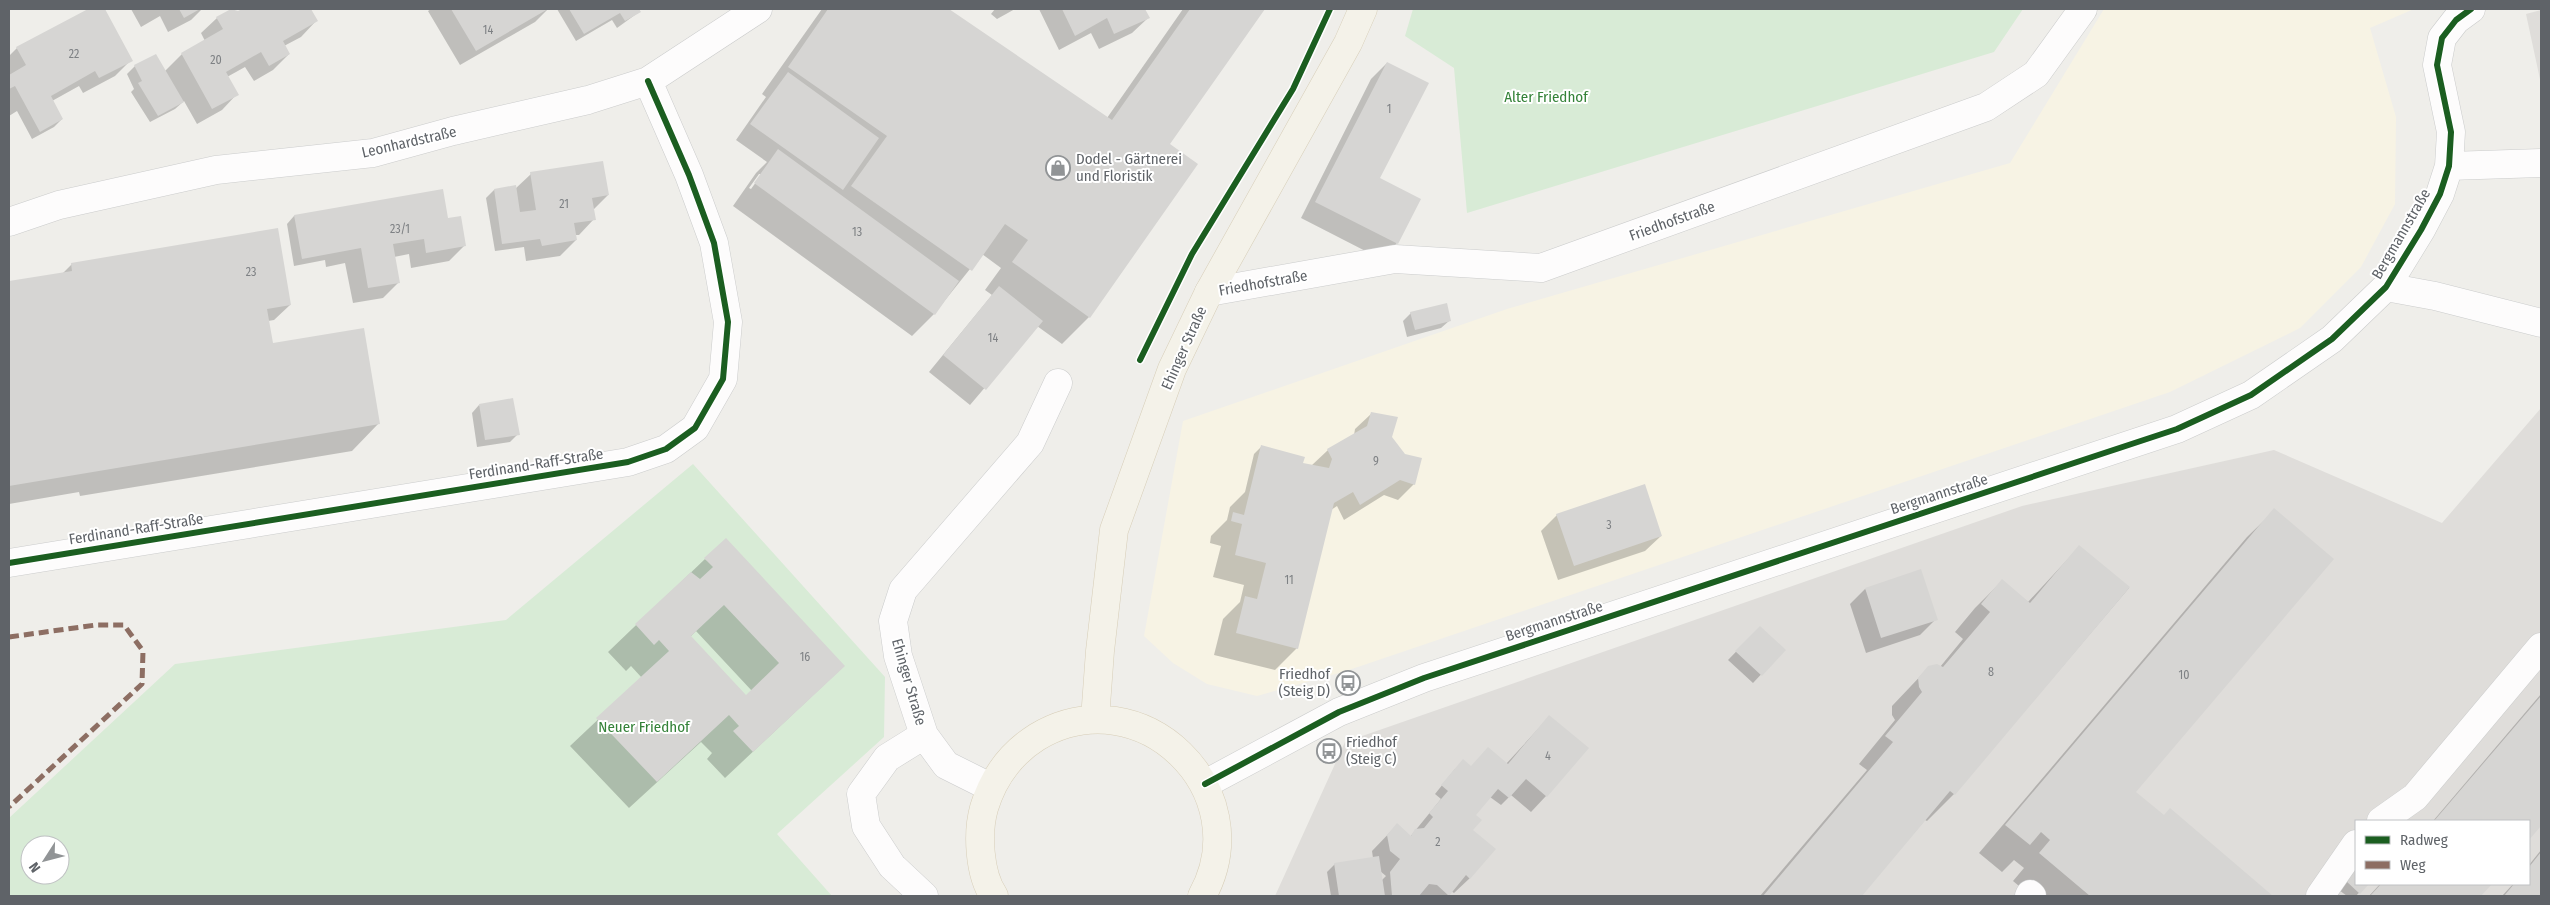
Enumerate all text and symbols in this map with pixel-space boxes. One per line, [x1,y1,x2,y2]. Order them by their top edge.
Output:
house number: 14 [483,23,493,37]
house number: 22 [69,47,79,61]
house number: 20 [210,53,222,67]
park label: Alter Friedhof [1504,88,1589,106]
house number: 1 [1387,102,1391,116]
street label: Leonhardstraße [360,122,458,162]
place label: Dodel - Gärtnerei und Floristik [1076,150,1182,185]
shop icon: Dodel - Gärtnerei und Floristik [1045,155,1071,181]
street label: Bergmannstraße [2368,186,2434,282]
house number: 21 [559,197,569,211]
street label: Friedhofstraße [1627,197,1717,245]
house number: 23/1 [390,222,410,236]
house number: 13 [852,225,862,239]
house number: 23 [246,265,256,279]
street label: Friedhofstraße [1217,266,1309,300]
street label: Ehinger Straße [1158,303,1210,393]
house number: 14 [988,331,998,345]
street label: Ferdinand-Raff-Straße [467,444,605,484]
house number: 9 [1373,454,1379,468]
street label: Bergmannstraße [1888,470,1990,518]
street label: Ferdinand-Raff-Straße [67,509,205,549]
house number: 3 [1606,518,1612,532]
house number: 11 [1284,573,1294,587]
street label: Bergmannstraße [1503,597,1605,645]
street label: Ehinger Straße [888,636,930,728]
house number: 16 [800,650,810,664]
place label: Friedhof (Steig D) [1279,665,1331,700]
house number: 8 [1988,665,1994,679]
house number: 10 [2179,668,2189,682]
bus stop icon: Friedhof (Steig D) [1335,670,1361,696]
park label: Neuer Friedhof [598,718,691,736]
place label: Friedhof (Steig C) [1346,733,1398,768]
bus stop icon: Friedhof (Steig C) [1316,738,1342,764]
house number: 4 [1545,749,1551,763]
legend [2355,820,2530,885]
text: Radweg [2400,831,2448,849]
north arrow [20,835,70,885]
house number: 2 [1435,835,1441,849]
text: Weg [2400,856,2426,874]
text: N [26,859,44,876]

